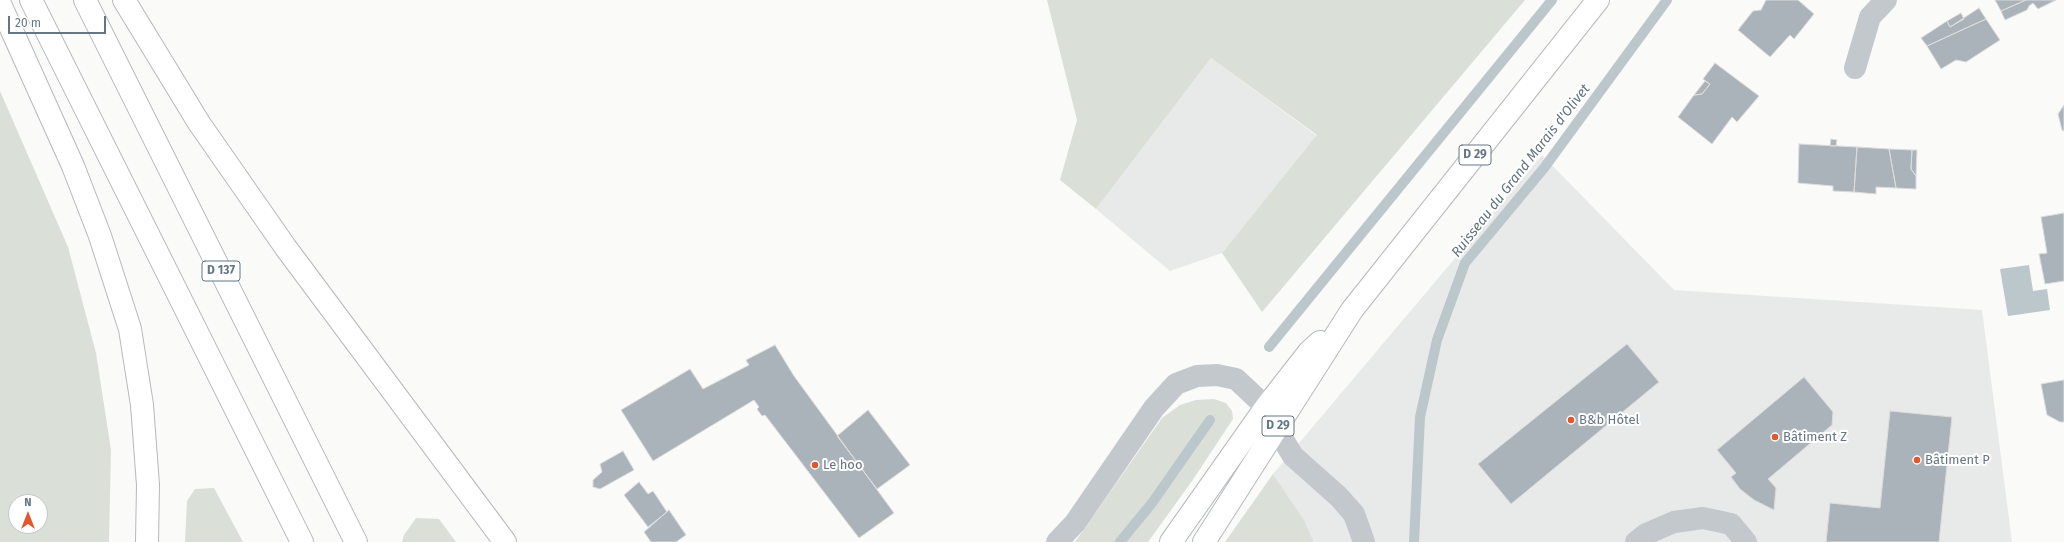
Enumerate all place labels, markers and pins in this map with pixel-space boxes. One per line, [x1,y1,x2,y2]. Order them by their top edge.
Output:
place label: B&b Hôtel [1579,412,1639,428]
marker: B&b Hôtel [1566,415,1576,425]
place label: Bâtiment Z [1783,429,1847,445]
marker: Bâtiment Z [1770,432,1780,442]
place label: Bâtiment P [1925,452,1990,468]
marker: Bâtiment P [1912,455,1922,465]
place label: Le hoo [823,457,862,473]
marker: Le hoo [810,460,820,470]

